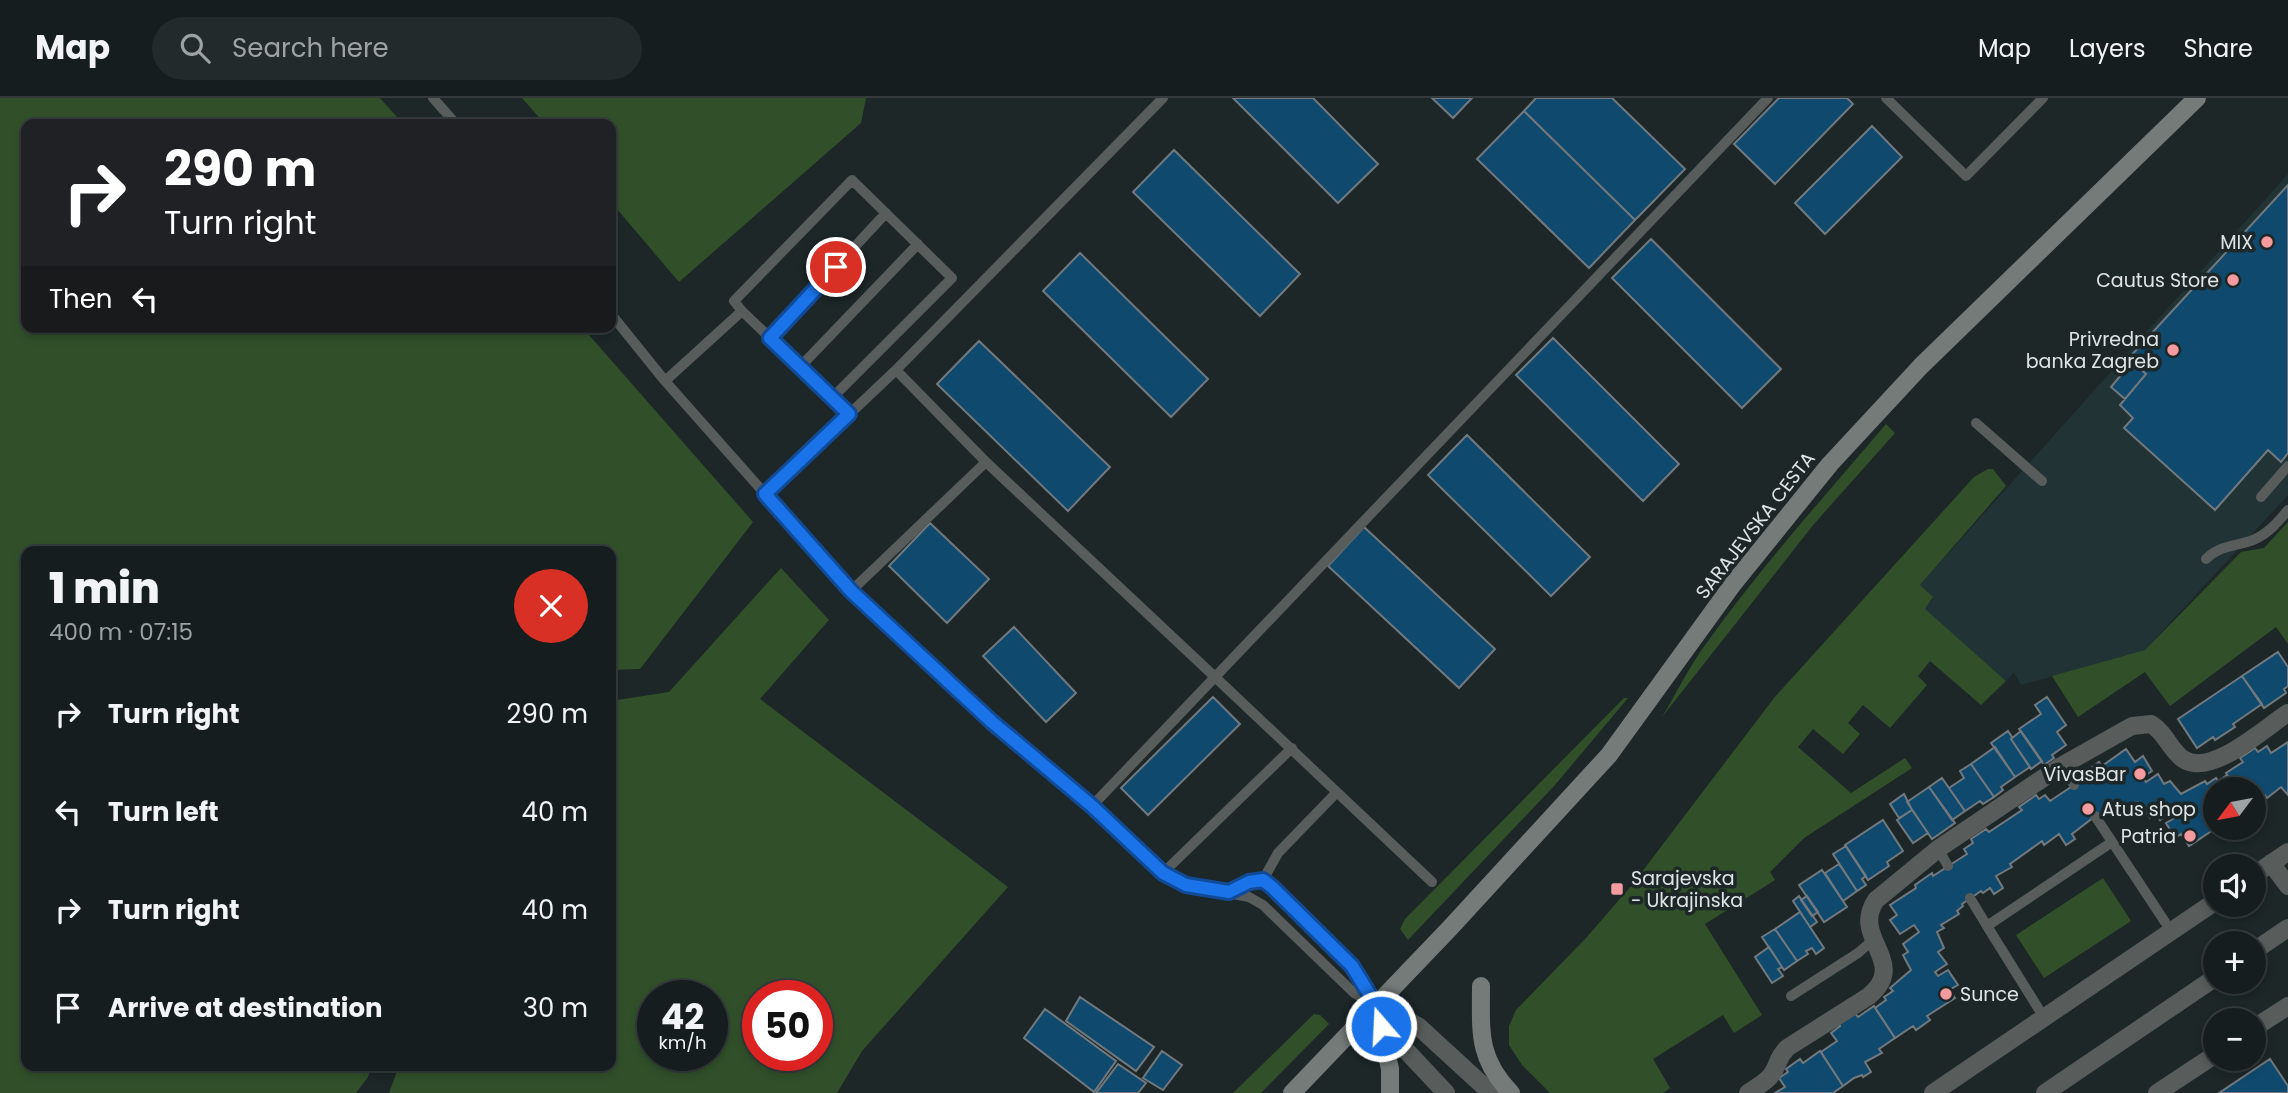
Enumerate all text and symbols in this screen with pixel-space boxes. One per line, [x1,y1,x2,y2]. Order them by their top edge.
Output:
search box [152,17,642,80]
text: Map [35,24,110,71]
icon: search [176,29,214,67]
text: Search here [232,30,389,66]
text: Map [1978,32,2031,65]
text: Layers [2069,32,2145,65]
text: Share [2183,32,2253,65]
text: 290 m [164,135,316,203]
icon: right [49,147,140,238]
text: Turn right [164,200,316,245]
place label: MIX [2220,229,2253,256]
marker: MIX [2259,234,2275,250]
pin [806,237,866,297]
icon: arrive [817,248,855,286]
place label: Cautus Store [2096,267,2219,294]
marker: Cautus Store [2225,272,2241,288]
icon: left [126,280,164,318]
text: Then [49,281,112,317]
place label: Privredna banka Zagreb [2026,326,2159,375]
marker: Privredna banka Zagreb [2165,342,2181,358]
street label: SARAJEVSKA CESTA [1689,446,1822,605]
text: 1 min [49,559,160,618]
button: close [514,569,588,643]
text: 400 m · 07:15 [49,616,193,648]
icon: right [49,695,87,733]
text: Turn right [108,696,240,732]
text: 290 m [507,696,588,732]
place label: VivasBar [2043,761,2126,788]
marker: VivasBar [2132,766,2148,782]
north arrow [2203,777,2266,840]
map controls [2203,777,2266,1071]
icon: left [49,793,87,831]
text: Turn left [108,794,219,830]
text: 40 m [522,794,588,830]
place label: Atus shop [2102,796,2196,823]
marker: Atus shop [2080,801,2096,817]
place label: Patria [2121,823,2176,850]
marker: Patria [2182,828,2198,844]
button: sound [2203,854,2266,917]
place label: Sarajevska - Ukrajinska [1631,865,1743,914]
marker: Sarajevska - Ukrajinska [1609,881,1625,897]
icon: right [49,891,87,929]
text: Turn right [108,892,240,928]
text: 40 m [522,892,588,928]
button: + [2203,931,2266,994]
speed limit sign: 50 [742,980,833,1071]
place label: Sunce [1960,981,2019,1008]
marker: Sunce [1938,986,1954,1002]
icon: arrive [49,989,87,1027]
position arrow [1344,989,1418,1063]
text: Arrive at destination [108,990,383,1026]
text: 30 m [523,990,588,1026]
text: 42 [661,992,704,1041]
button: − [2203,1008,2266,1071]
text: km/h [659,1030,706,1055]

